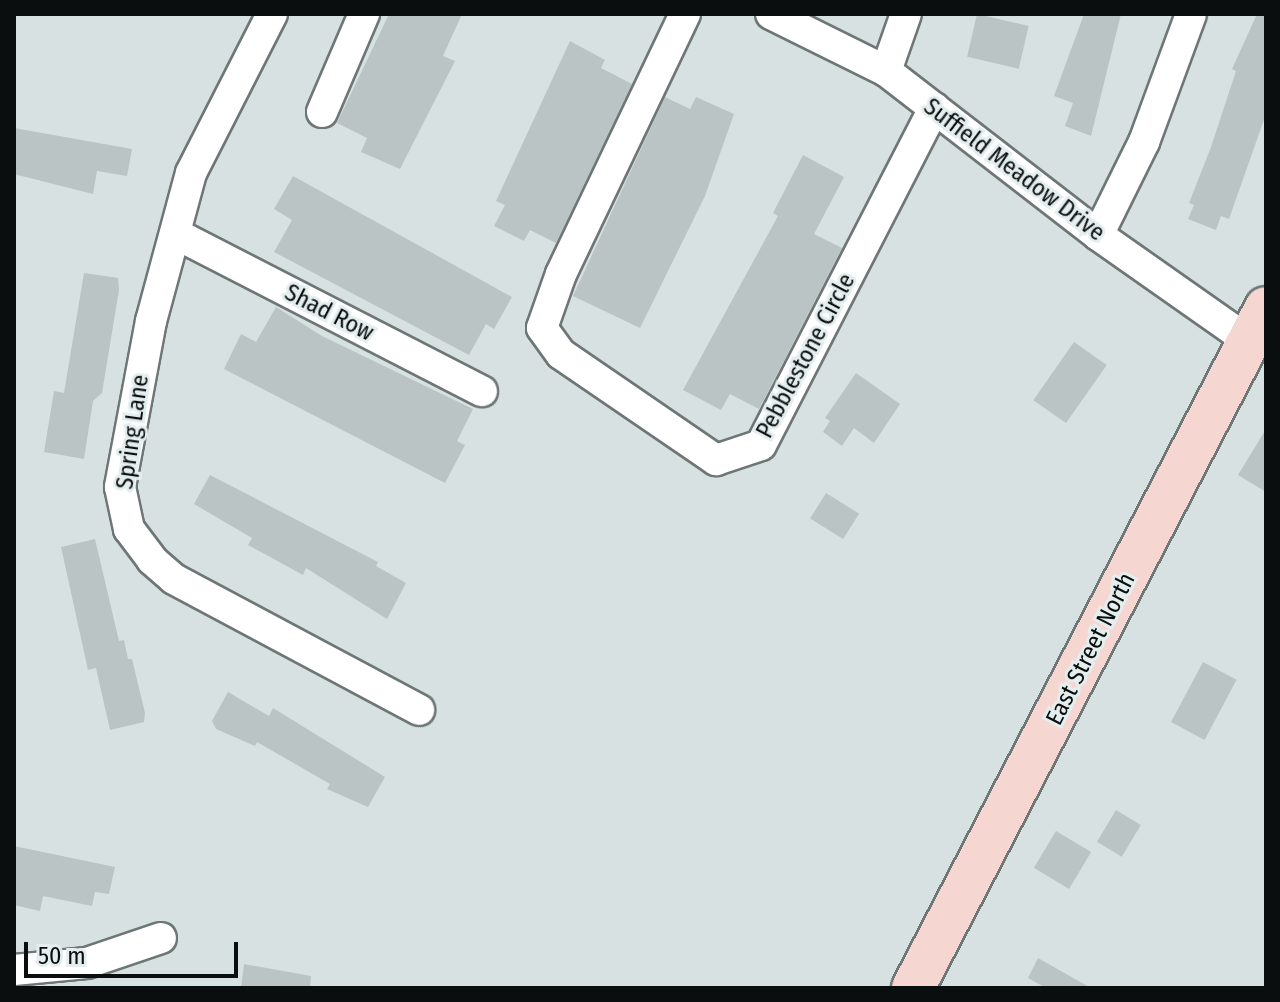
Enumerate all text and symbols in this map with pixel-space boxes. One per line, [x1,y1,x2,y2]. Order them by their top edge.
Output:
street label: Suffield Meadow Drive [918,93,1110,247]
street label: Pebblestone Circle [751,269,861,443]
street label: Shad Row [280,278,378,348]
street label: Spring Lane [111,373,155,491]
street label: East Street North [1040,568,1142,730]
scale bar [28,926,242,976]
text: 50 m [38,942,86,970]

